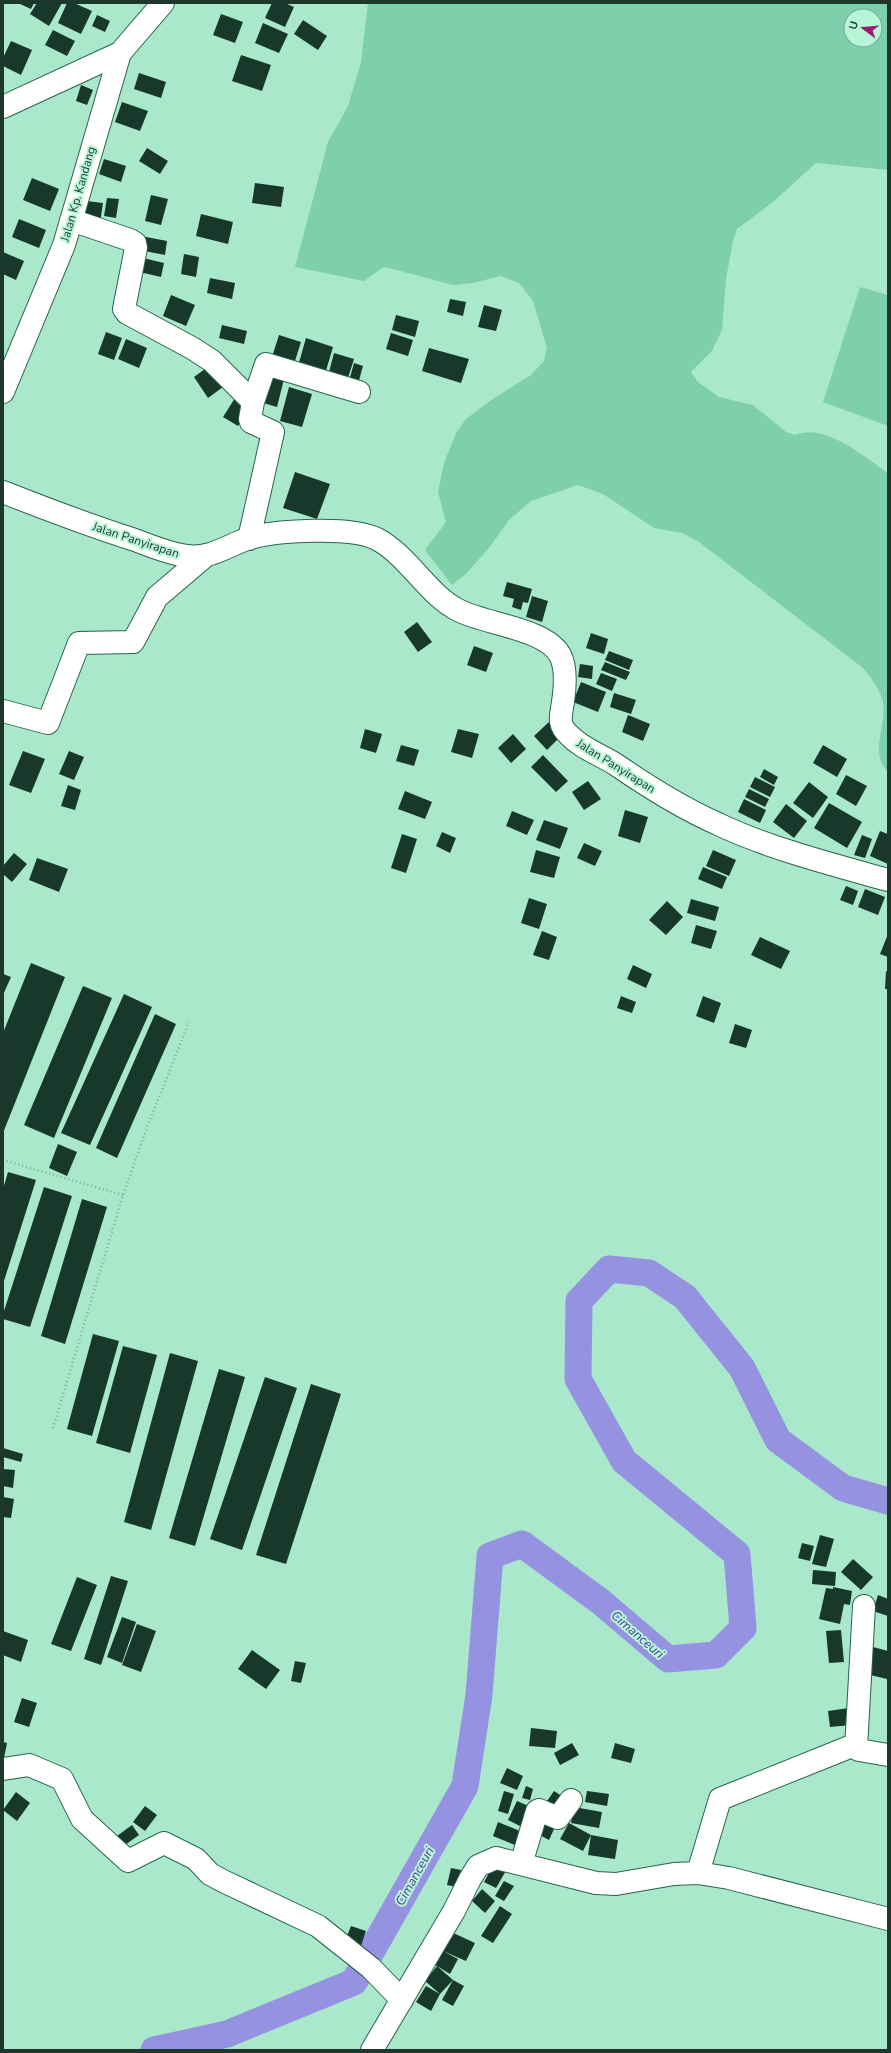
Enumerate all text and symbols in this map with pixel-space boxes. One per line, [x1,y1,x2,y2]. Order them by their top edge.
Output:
north arrow [843,8,883,48]
text: U [846,19,862,31]
street label: Jalan Kp. Kandang [57,145,99,244]
street label: Jalan Panyirapan [90,518,181,562]
street label: Jalan Panyirapan [573,735,658,797]
water label: Cimanceuri [607,1607,668,1663]
water label: Cimanceuri [391,1843,439,1909]

